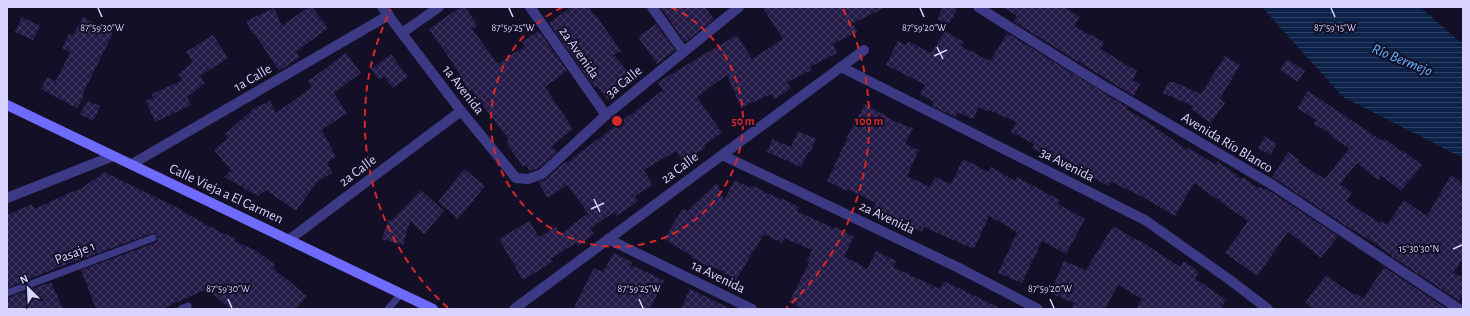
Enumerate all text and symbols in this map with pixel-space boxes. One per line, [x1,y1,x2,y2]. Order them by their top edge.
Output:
text: 87°59'30"W [80,23,124,33]
text: 87°59'25"W [492,23,535,33]
text: 87°59'20"W [902,23,946,33]
text: 87°59'15"W [1314,23,1356,33]
street label: 2a Avenida [556,25,602,82]
water label: Río Bermejo [1370,41,1434,79]
street label: 1a Calle [232,62,274,94]
street label: 1a Avenida [440,63,487,118]
street label: 3a Calle [603,63,645,101]
street label: Avenida Río Blanco [1179,110,1275,176]
centre of rings [610,114,624,128]
text: 50 m [732,115,755,127]
text: 100 m [855,115,883,127]
street label: 3a Avenida [1038,145,1097,185]
street label: 2a Calle [659,150,701,186]
street label: 2a Calle [337,153,379,189]
street label: Calle Vieja a El Carmen [167,161,285,227]
street label: 2a Avenida [857,199,917,237]
street label: Pasaje 1 [53,239,97,267]
text: 15°30'30"N [1399,244,1439,254]
street label: 1a Avenida [689,258,748,296]
north arrow [8,268,48,308]
text: N [18,273,30,286]
text: 87°59'30"W [206,284,250,294]
text: 87°59'25"W [618,284,661,294]
text: 87°59'20"W [1028,284,1072,294]

